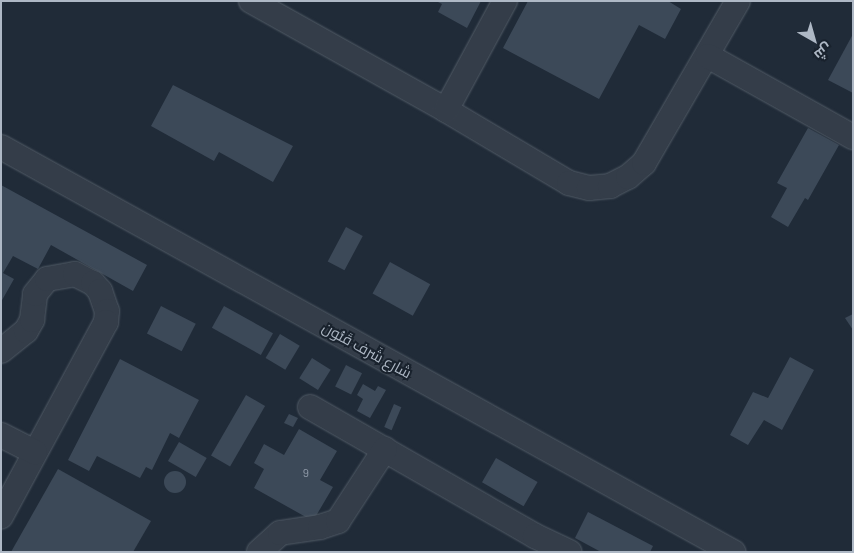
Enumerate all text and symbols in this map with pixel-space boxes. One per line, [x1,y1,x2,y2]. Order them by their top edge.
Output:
north arrow [789,15,839,65]
text: ش [811,40,836,64]
street label: شارع شَرف قَنُّون [319,318,415,382]
house number: 9 [303,466,309,480]

